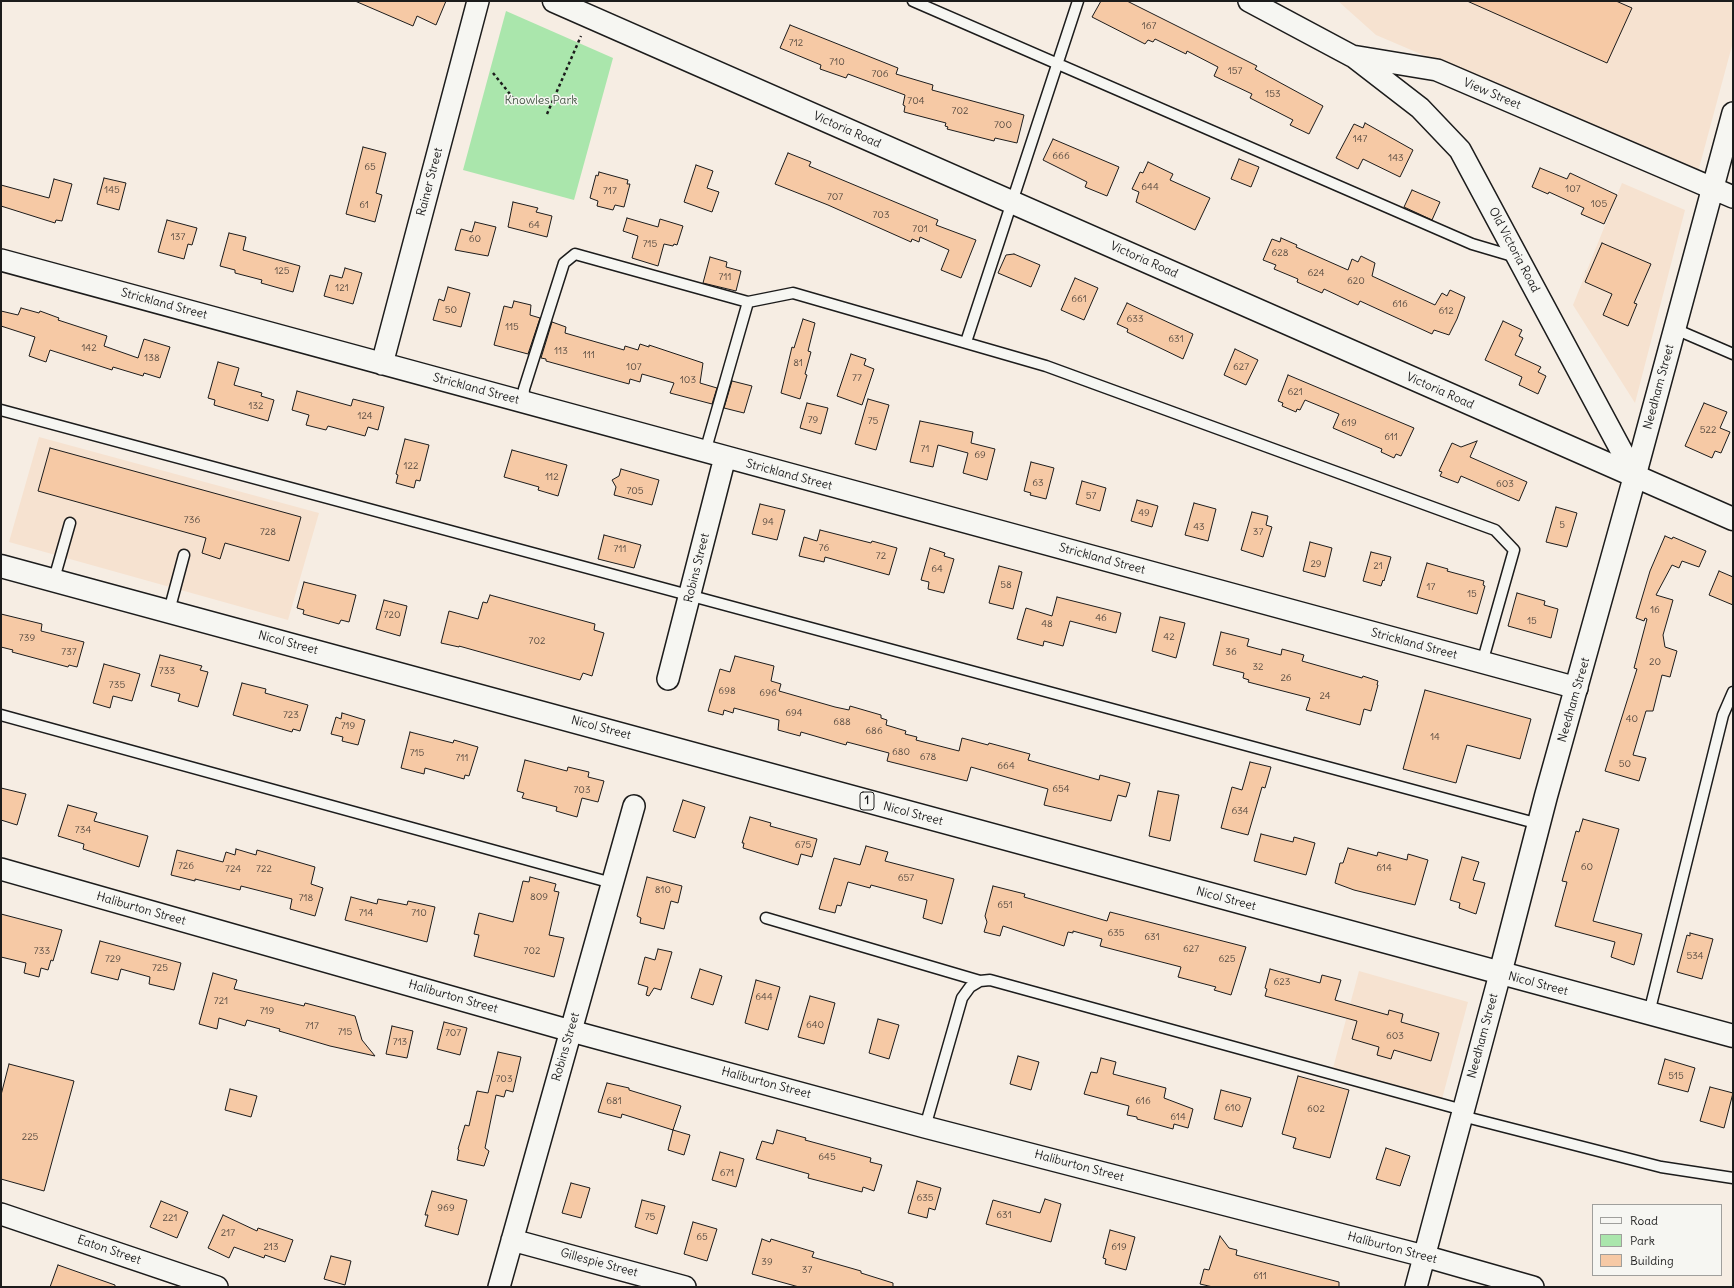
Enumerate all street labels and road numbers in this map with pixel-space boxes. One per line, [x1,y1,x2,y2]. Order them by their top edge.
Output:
street label: View Street [1461,75,1523,113]
street label: Victoria Road [811,109,883,151]
street label: Rainer Street [414,146,446,218]
street label: Old Victoria Road [1485,205,1543,295]
street label: Victoria Road [1108,239,1180,281]
street label: Strickland Street [119,286,209,322]
street label: Needham Street [1641,343,1677,431]
street label: Victoria Road [1404,370,1476,412]
street label: Strickland Street [431,371,521,407]
street label: Strickland Street [744,457,834,493]
street label: Robins Street [681,532,713,604]
street label: Strickland Street [1057,541,1147,577]
street label: Strickland Street [1369,626,1459,662]
street label: Nicol Street [257,628,319,658]
street label: Needham Street [1555,656,1593,744]
street label: Nicol Street [570,713,632,743]
road number: 1 [860,792,874,810]
street label: Nicol Street [882,799,944,829]
street label: Nicol Street [1195,884,1257,914]
street label: Haliburton Street [95,889,187,929]
street label: Nicol Street [1507,969,1569,999]
street label: Haliburton Street [407,977,499,1017]
street label: Needham Street [1465,992,1501,1080]
street label: Robins Street [549,1011,583,1083]
street label: Haliburton Street [720,1064,812,1102]
street label: Haliburton Street [1033,1147,1125,1185]
street label: Haliburton Street [1346,1229,1438,1267]
street label: Eaton Street [75,1232,143,1268]
street label: Gillespie Street [559,1246,639,1280]

